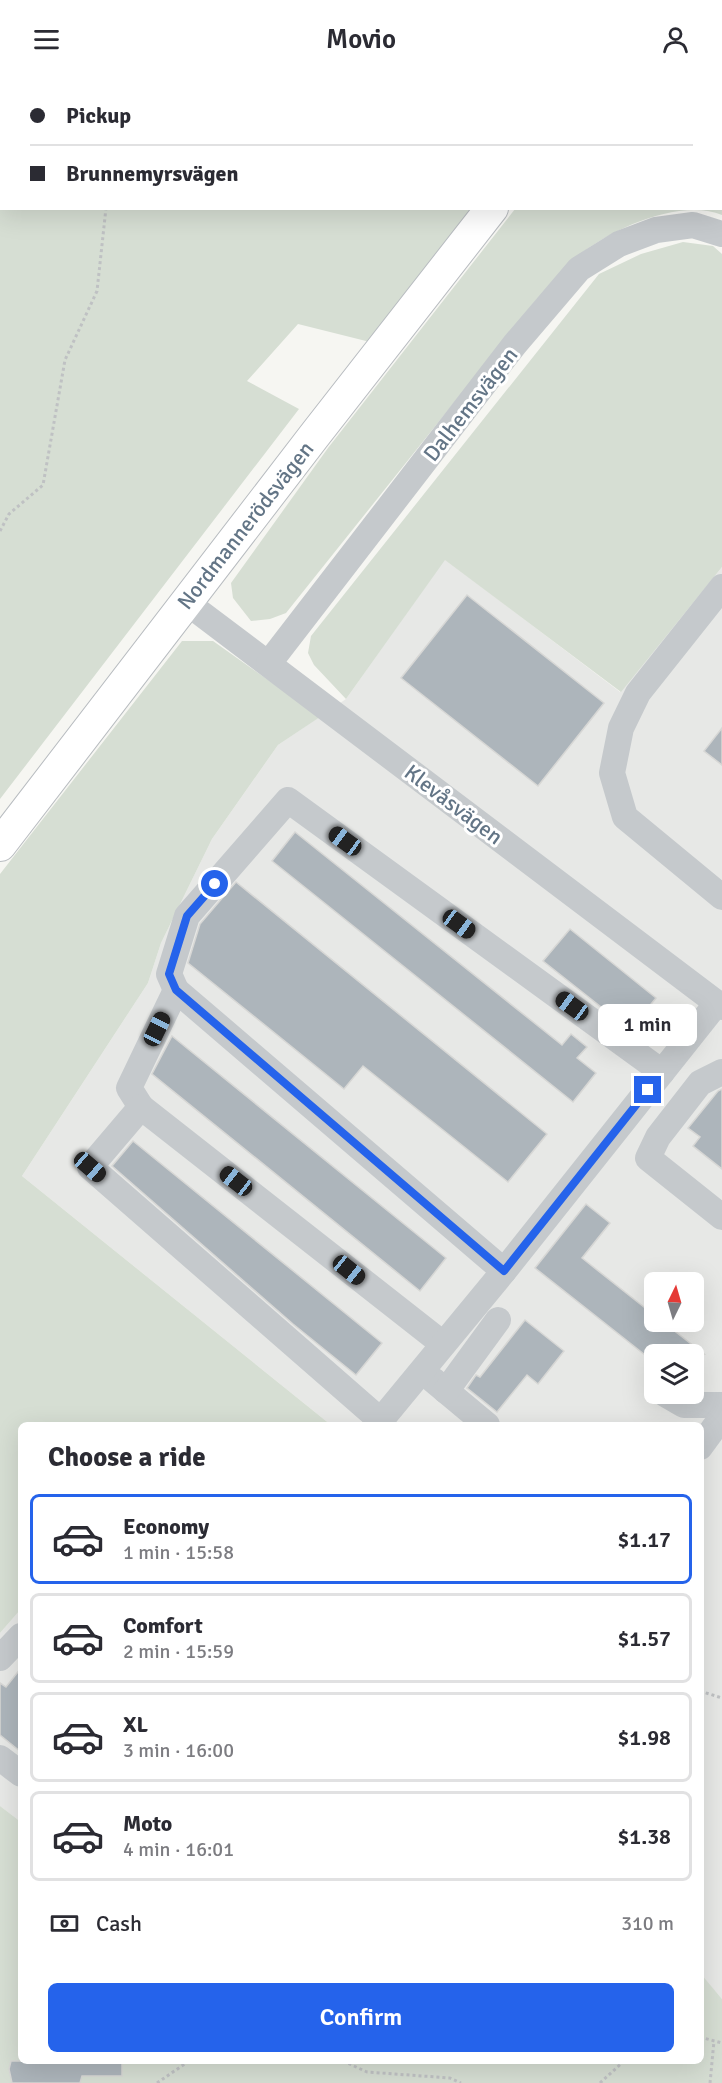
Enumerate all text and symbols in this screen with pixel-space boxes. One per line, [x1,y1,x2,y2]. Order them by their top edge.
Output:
icon: menu [30,23,63,56]
text: Movio [326,23,396,56]
icon: person [659,23,692,56]
text: Pickup [66,102,131,129]
text: Brunnemyrsvägen [66,160,239,187]
street label: Dalhemsvägen [417,342,523,467]
street label: Nordmannerödsvägen [171,436,319,615]
street label: Klevåsvägen [399,759,508,850]
car [325,823,365,859]
route start [201,870,228,897]
car [439,906,479,942]
car [552,988,592,1024]
callout: 1 min [598,1003,698,1045]
car [141,1009,173,1049]
text: 1 min [624,1012,671,1037]
route end [634,1076,661,1103]
car [71,1148,109,1186]
car [216,1163,256,1199]
car [329,1252,369,1288]
north arrow [644,1272,704,1332]
map controls [644,1272,704,1404]
button: layers [644,1344,704,1404]
text: Choose a ride [48,1441,206,1474]
icon: car [51,1512,105,1566]
text: Economy [123,1513,209,1540]
text: $1.17 [617,1526,671,1553]
text: 1 min · 15:58 [123,1540,234,1565]
icon: car [51,1611,105,1665]
text: Comfort [123,1612,203,1639]
text: $1.57 [617,1625,671,1652]
text: 2 min · 15:59 [123,1639,234,1664]
icon: car [51,1710,105,1764]
text: XL [123,1711,148,1738]
text: $1.98 [617,1724,671,1751]
text: 3 min · 16:00 [123,1738,234,1763]
icon: car [51,1809,105,1863]
text: Moto [123,1810,172,1837]
text: $1.38 [617,1823,671,1850]
text: 4 min · 16:01 [123,1837,234,1862]
icon: cash [48,1907,81,1940]
text: Cash [96,1910,142,1937]
text: 310 m [621,1911,674,1936]
button: Confirm [48,1983,674,2052]

